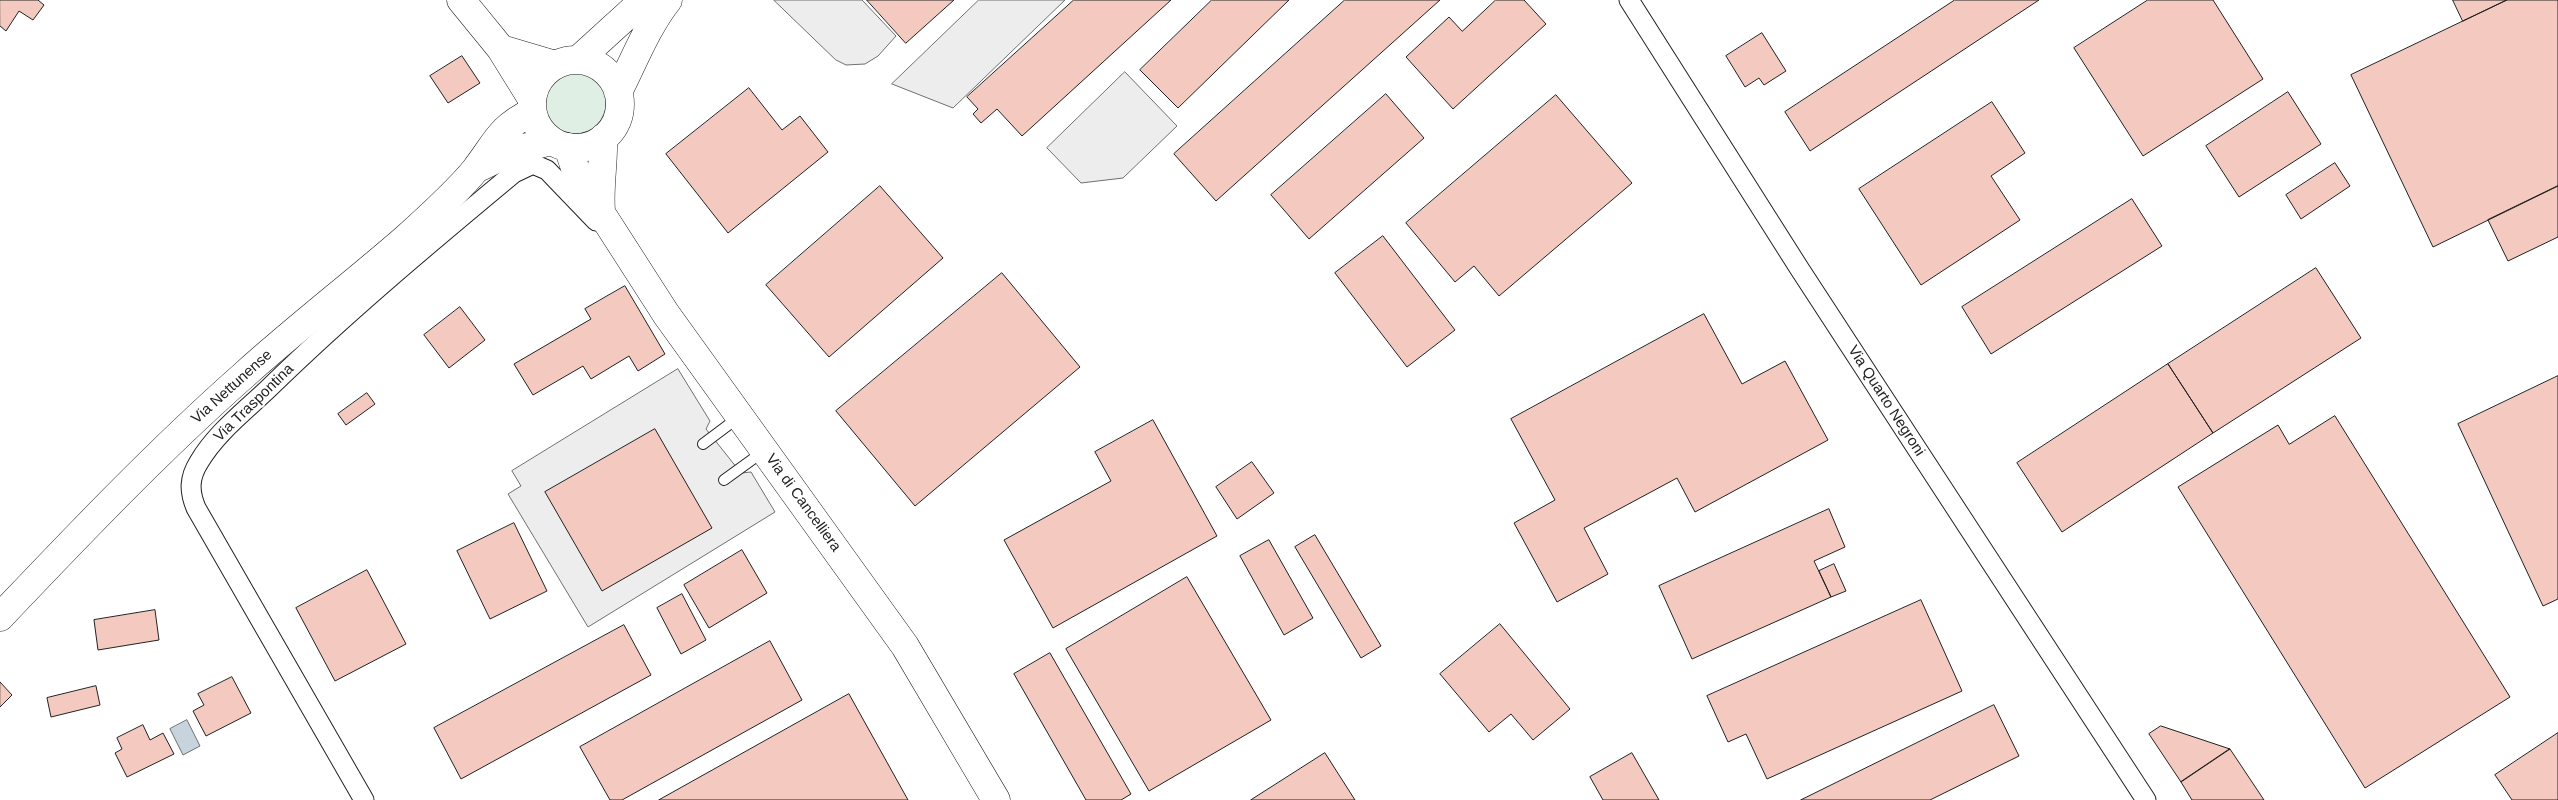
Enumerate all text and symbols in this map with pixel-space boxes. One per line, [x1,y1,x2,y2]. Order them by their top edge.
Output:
street label: Via Quarto Negroni [1844,342,1928,460]
street label: Via Nettunense [188,346,276,428]
street label: Via Traspontina [210,360,298,446]
street label: Via di Cancelliera [761,451,845,555]

